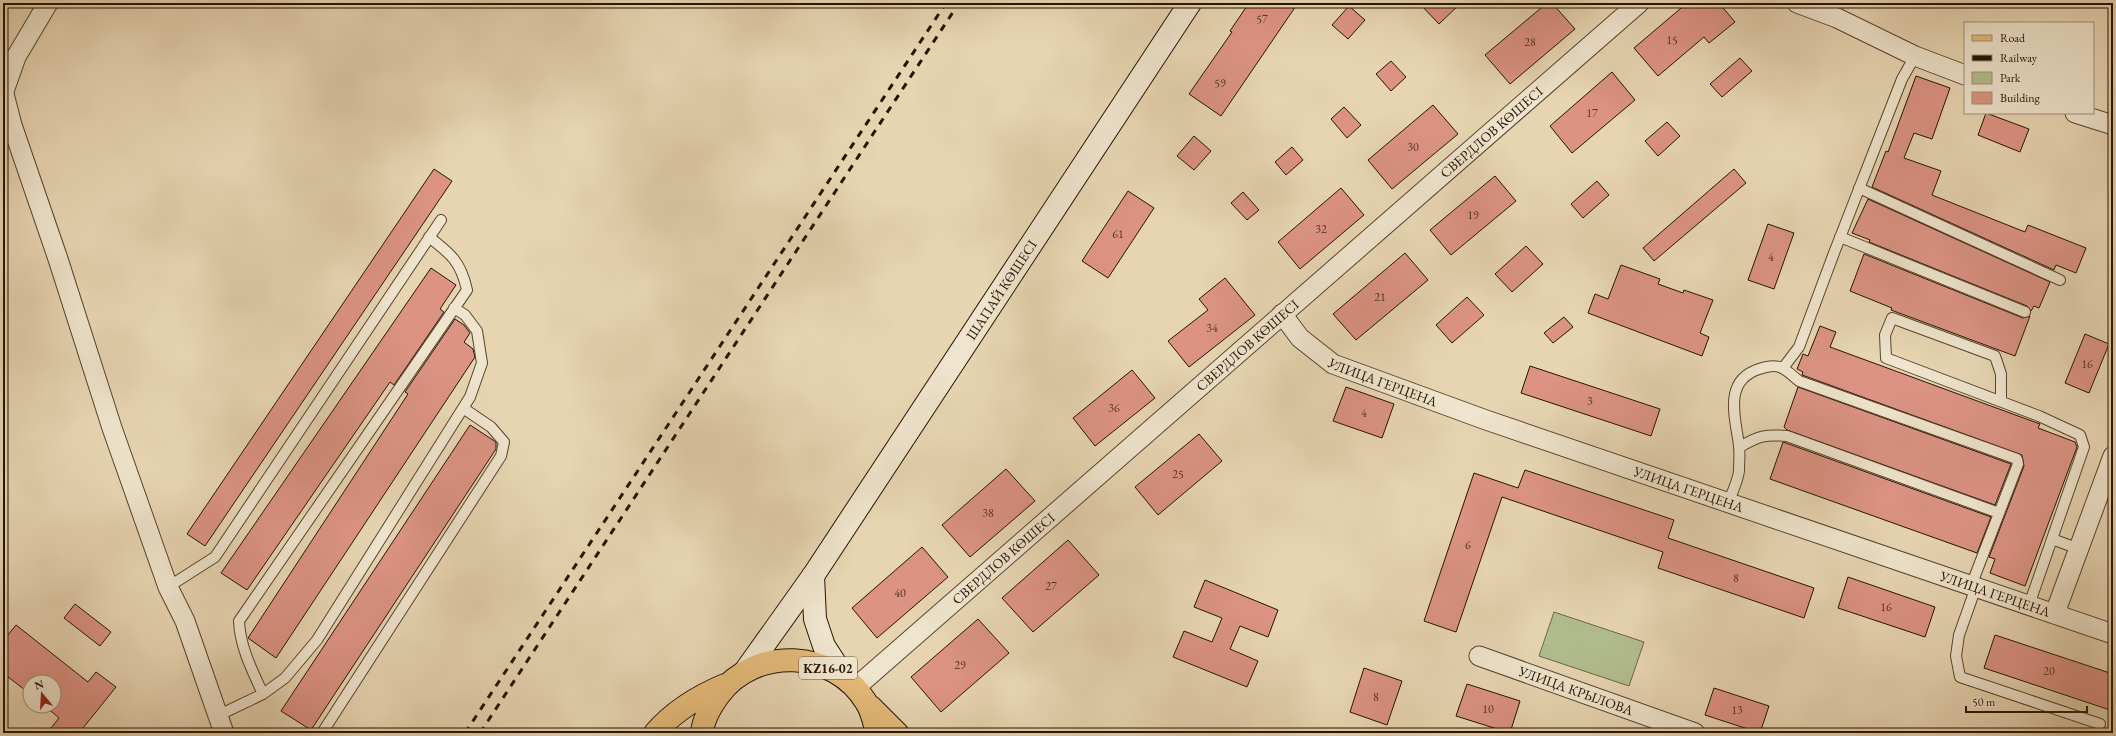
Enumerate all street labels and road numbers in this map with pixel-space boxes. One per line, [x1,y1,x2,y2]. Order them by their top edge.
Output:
street label: СВЕРДЛОВ КӨШЕСІ [1436,82,1547,182]
street label: ШАПАЙ КӨШЕСІ [962,236,1041,343]
street label: СВЕРДЛОВ КӨШЕСІ [1192,295,1303,395]
street label: УЛИЦА ГЕРЦЕНА [1323,353,1440,411]
street label: УЛИЦА ГЕРЦЕНА [1630,462,1746,516]
street label: СВЕРДЛОВ КӨШЕСІ [948,508,1059,608]
street label: УЛИЦА ГЕРЦЕНА [1937,566,2053,621]
road number: KZ16-02 [799,657,857,679]
street label: УЛИЦА КРЫЛОВА [1515,662,1636,719]

